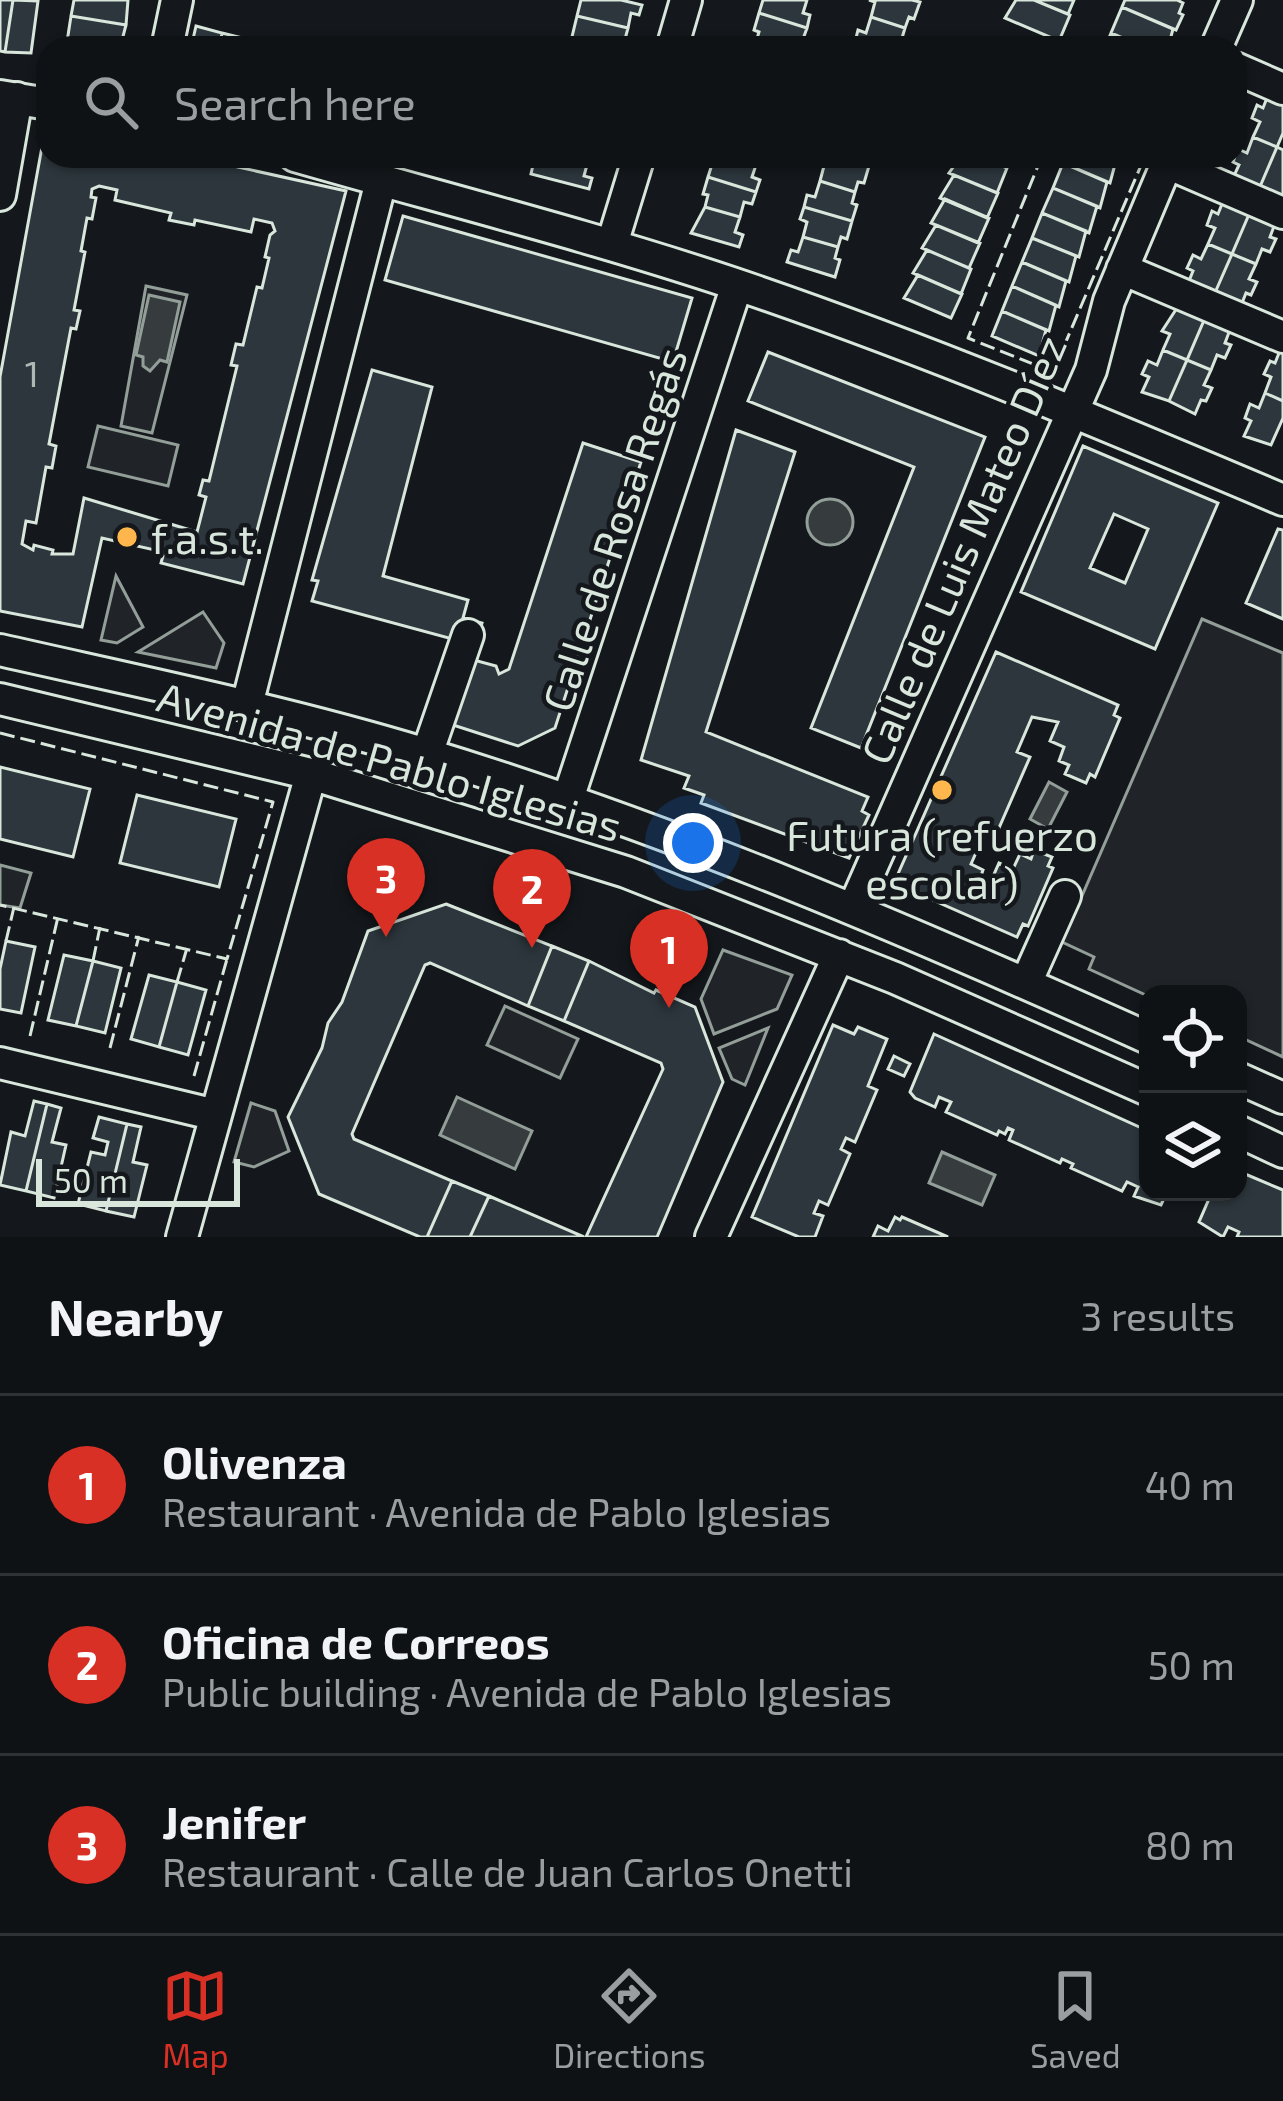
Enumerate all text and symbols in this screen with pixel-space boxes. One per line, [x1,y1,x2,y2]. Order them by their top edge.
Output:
search box [36,36,1247,168]
icon: search [78,69,144,135]
text: Search here [174,75,416,129]
street label: Calle de Luis Mateo Díez [849,327,1075,771]
street label: Calle de Rosa Regás [531,341,695,717]
house number: 1 [25,351,39,394]
place label: f.a.s.t. [151,512,264,562]
marker: f.a.s.t. [114,524,140,550]
street label: Avenida de Pablo Iglesias [152,670,628,850]
marker: Futura (refuerzo escolar) [929,777,955,803]
place label: Futura (refuerzo escolar) [786,809,1098,907]
your location [663,813,723,873]
pin: 3 [347,838,425,937]
pin: 2 [493,849,571,948]
pin: 1 [630,909,708,1008]
map controls [1139,985,1247,1201]
button: locate [1139,985,1247,1093]
button: layers [1139,1093,1247,1201]
scale bar [36,1153,240,1206]
text: 50 m [54,1160,128,1200]
text: Nearby [48,1285,223,1346]
text: 3 results [1081,1292,1235,1339]
text: Olivenza [162,1434,347,1488]
text: 1 [79,1461,95,1508]
text: 40 m [1145,1461,1235,1508]
text: Restaurant · Avenida de Pablo Iglesias [162,1488,831,1535]
text: Oficina de Correos [162,1614,550,1668]
text: 2 [76,1641,98,1688]
text: 50 m [1148,1641,1235,1688]
text: Public building · Avenida de Pablo Iglesias [162,1668,892,1715]
text: Jenifer [162,1794,306,1848]
text: 3 [76,1821,98,1868]
text: 80 m [1145,1821,1235,1868]
text: Restaurant · Calle de Juan Carlos Onetti [162,1848,853,1895]
tab: Map [162,1963,229,2075]
tab: Directions [553,1963,705,2075]
tab: Saved [1030,1963,1121,2075]

